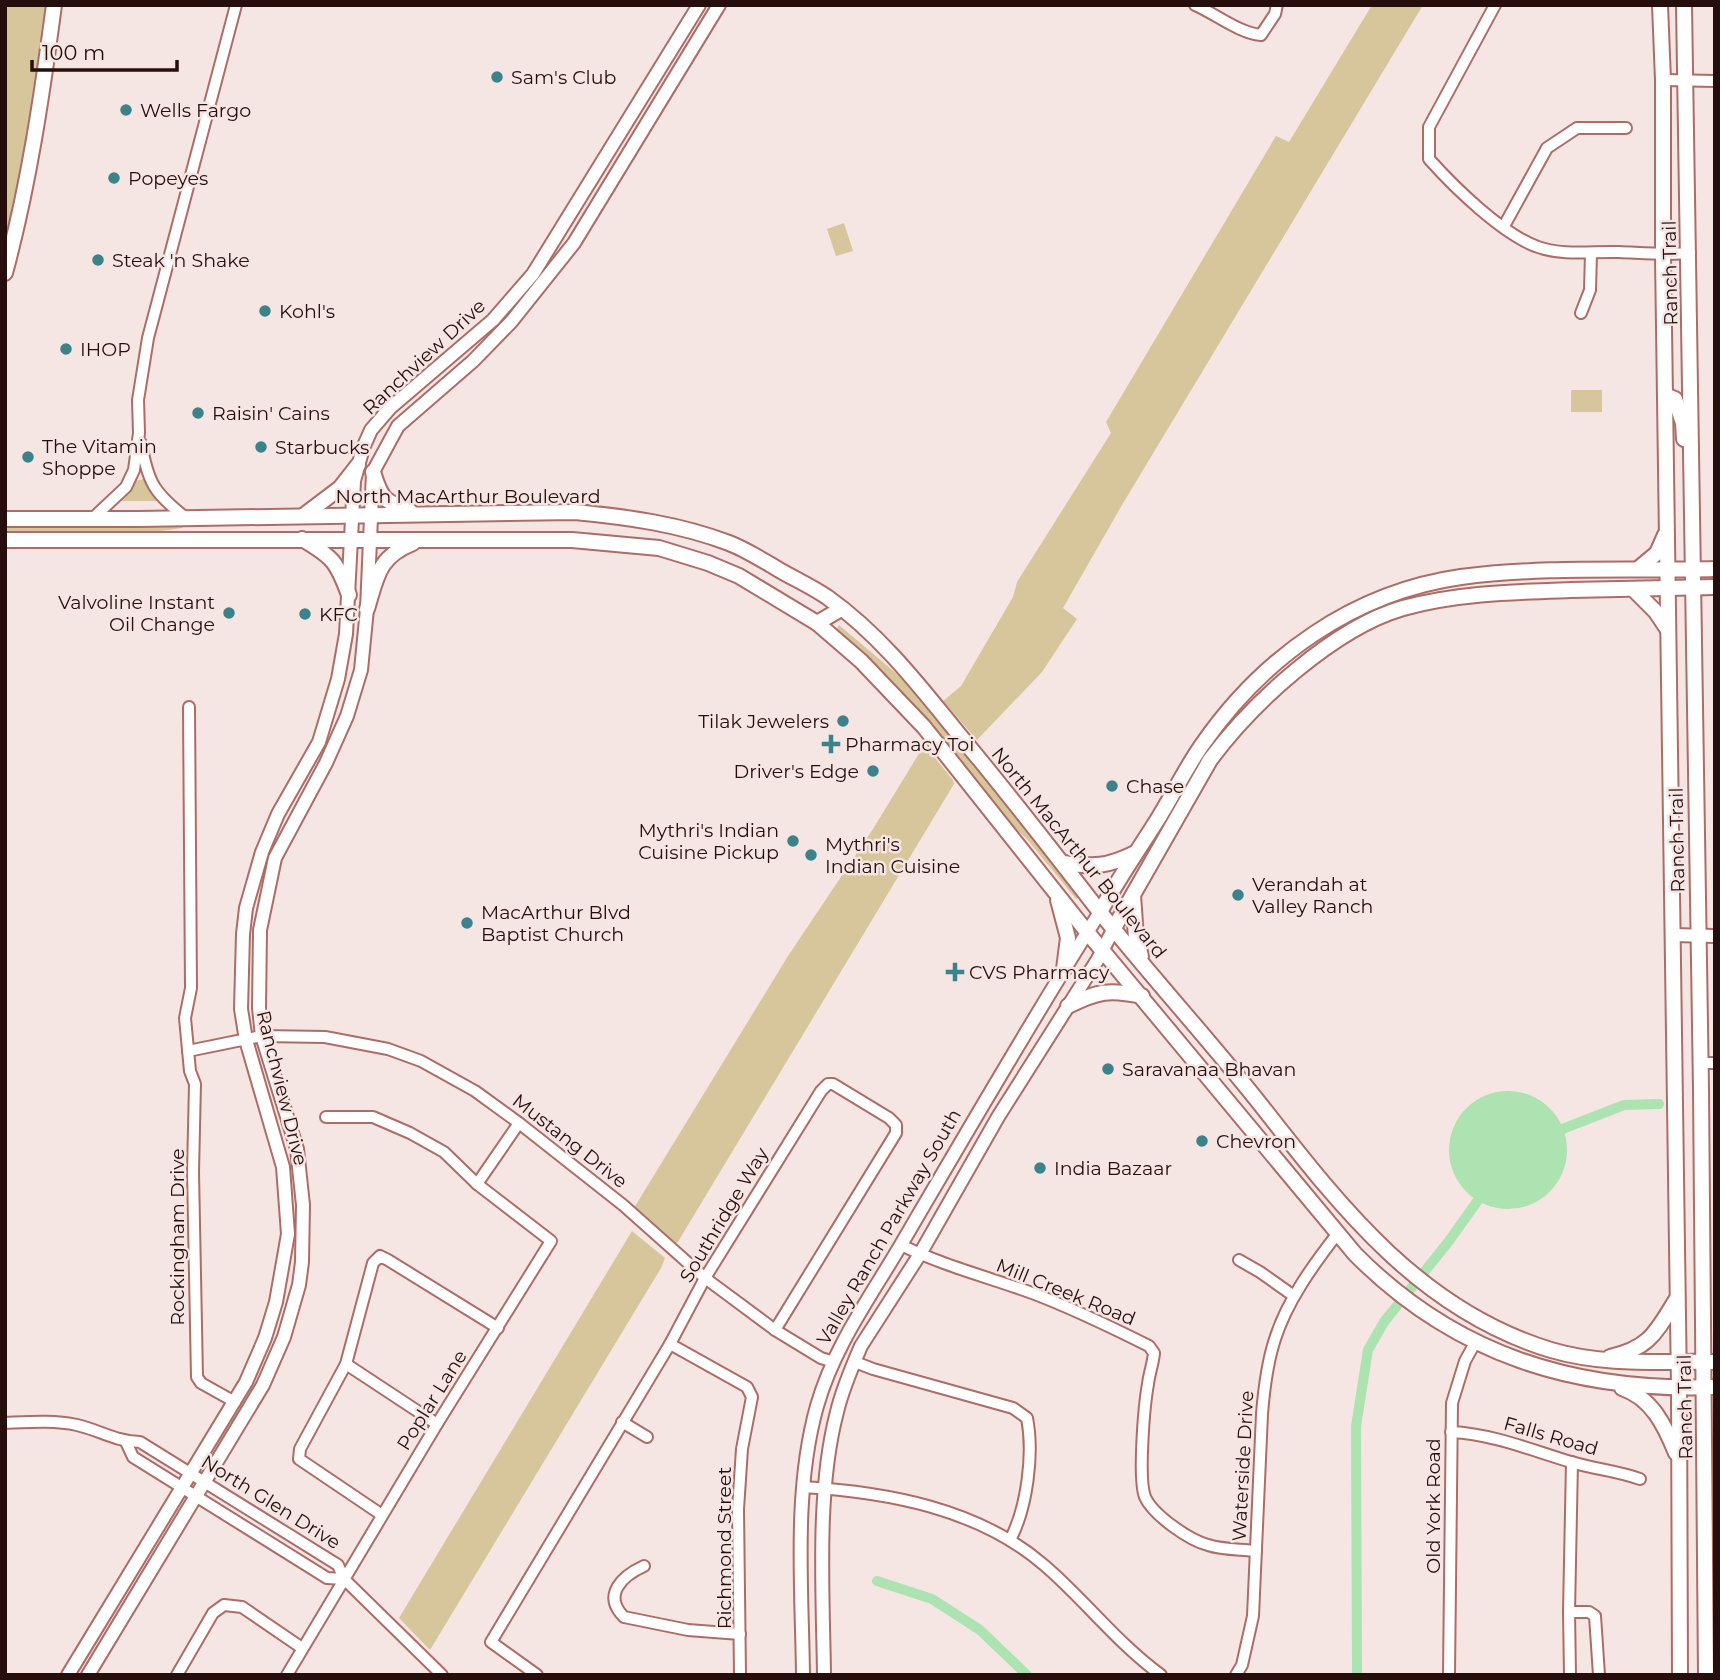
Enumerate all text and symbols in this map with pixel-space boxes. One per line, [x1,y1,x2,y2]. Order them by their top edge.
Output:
scale bar [32,28,177,72]
text: 100 m [42,40,105,65]
place label: Sam's Club [511,66,616,89]
marker: Sam's Club [489,69,505,85]
place label: Wells Fargo [140,99,251,122]
marker: Wells Fargo [118,102,134,118]
place label: Popeyes [128,167,208,190]
marker: Popeyes [106,170,122,186]
street label: Ranch Trail [1658,220,1682,326]
place label: Steak 'n Shake [112,249,250,272]
marker: Steak 'n Shake [90,252,106,268]
street label: Ranchview Drive [358,294,490,420]
place label: Kohl's [279,300,335,323]
marker: Kohl's [257,303,273,319]
place label: IHOP [80,338,131,361]
marker: IHOP [58,341,74,357]
place label: Raisin' Cains [212,402,330,425]
marker: Raisin' Cains [190,405,206,421]
place label: The Vitamin Shoppe [42,435,157,480]
place label: Starbucks [275,436,369,459]
marker: Starbucks [253,439,269,455]
marker: The Vitamin Shoppe [20,449,36,465]
street label: North MacArthur Boulevard [335,485,601,508]
place label: Valvoline Instant Oil Change [58,591,215,636]
place label: KFC [319,603,358,626]
marker: Valvoline Instant Oil Change [221,605,237,621]
marker: KFC [297,606,313,622]
place label: Tilak Jewelers [698,710,829,733]
marker: Tilak Jewelers [835,713,851,729]
place label: Pharmacy Toi [845,733,974,756]
marker: Pharmacy Toi [823,736,839,752]
street label: North MacArthur Boulevard [987,743,1171,963]
place label: Driver's Edge [734,760,859,783]
marker: Driver's Edge [865,763,881,779]
place label: Chase [1126,775,1184,798]
marker: Chase [1104,778,1120,794]
street label: Ranch Trail [1665,787,1689,893]
place label: Mythri's Indian Cuisine Pickup [638,819,779,864]
marker: Mythri's Indian Cuisine Pickup [785,833,801,849]
place label: Mythri's Indian Cuisine [825,833,960,878]
marker: Mythri's Indian Cuisine [803,847,819,863]
place label: Verandah at Valley Ranch [1252,873,1373,918]
marker: Verandah at Valley Ranch [1230,887,1246,903]
place label: MacArthur Blvd Baptist Church [481,901,631,946]
marker: MacArthur Blvd Baptist Church [459,915,475,931]
place label: CVS Pharmacy [969,961,1110,984]
marker: CVS Pharmacy [947,964,963,980]
street label: Ranchview Drive [252,1008,312,1168]
place label: Saravanaa Bhavan [1122,1058,1296,1081]
marker: Saravanaa Bhavan [1100,1061,1116,1077]
street label: Mustang Drive [508,1089,632,1193]
street label: Valley Ranch Parkway South [812,1105,966,1349]
place label: Chevron [1216,1130,1296,1153]
marker: Chevron [1194,1133,1210,1149]
street label: Southridge Way [675,1143,774,1287]
street label: Rockingham Drive [166,1148,189,1326]
place label: India Bazaar [1054,1157,1172,1180]
marker: India Bazaar [1032,1160,1048,1176]
street label: Mill Creek Road [993,1254,1139,1330]
street label: Poplar Lane [392,1346,472,1454]
street label: Ranch Trail [1673,1354,1697,1460]
street label: Waterside Drive [1228,1390,1258,1542]
street label: Falls Road [1501,1412,1601,1460]
street label: Old York Road [1422,1438,1445,1574]
street label: North Glen Drive [197,1450,345,1554]
street label: Richmond Street [713,1466,736,1629]

